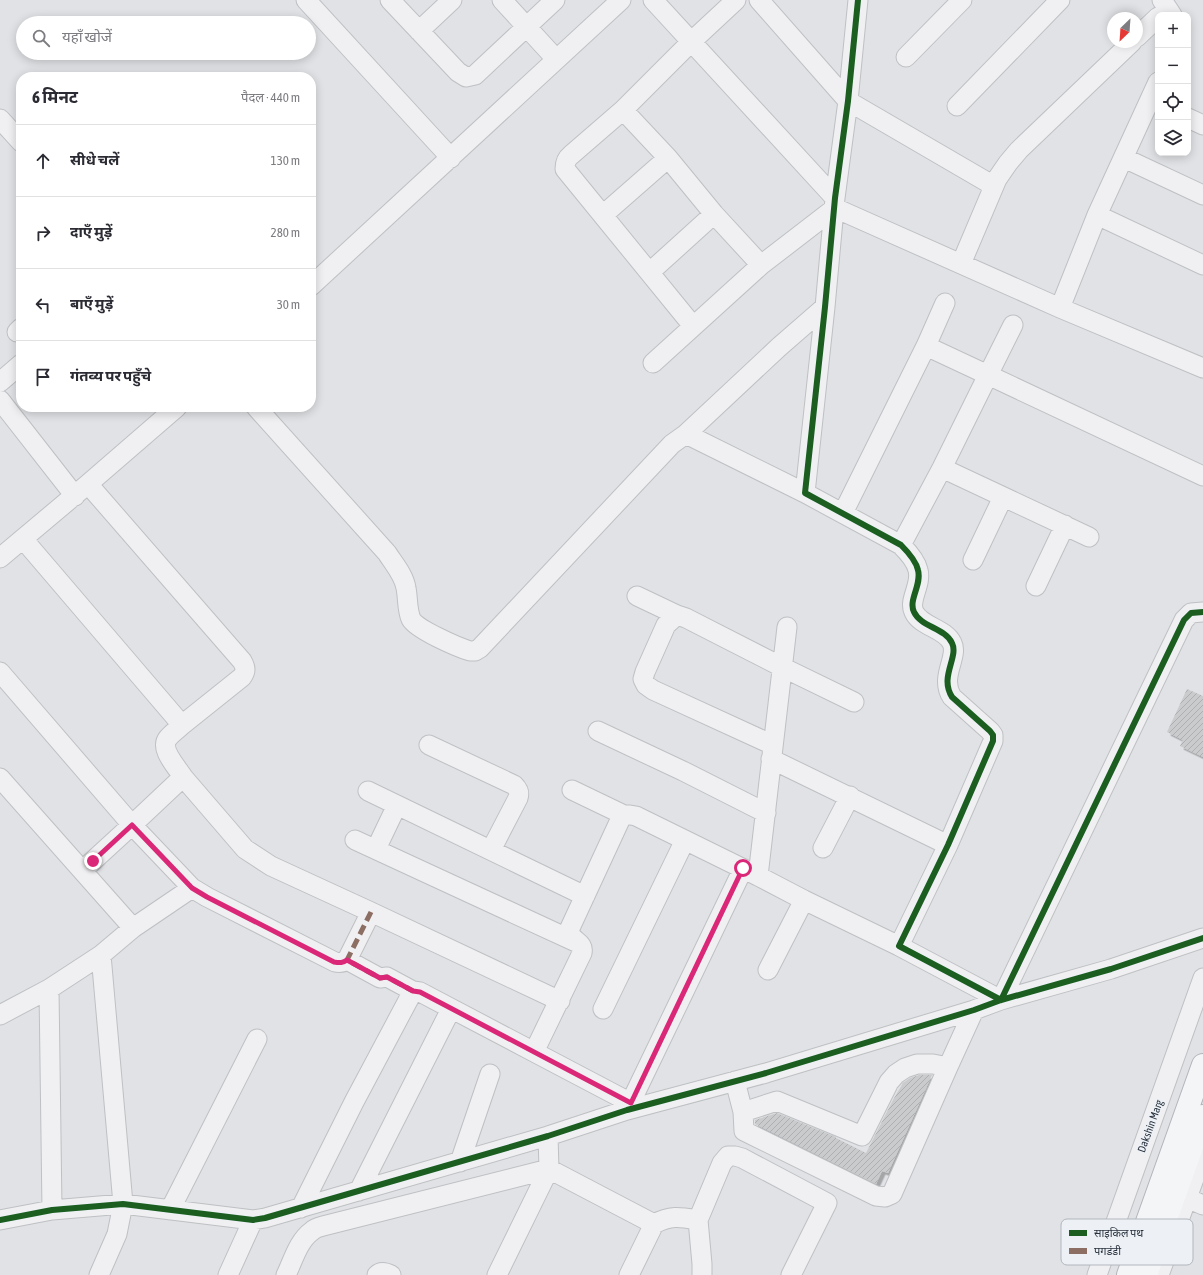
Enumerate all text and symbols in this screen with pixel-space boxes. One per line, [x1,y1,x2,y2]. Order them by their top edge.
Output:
north arrow [1107,12,1143,48]
map controls [1155,12,1191,156]
button: + [1155,12,1191,48]
search box [16,16,316,60]
icon: search [30,27,52,49]
text: यहाँ खोजें [62,28,112,45]
button: − [1155,48,1191,84]
button: locate [1155,84,1191,120]
text: 6 मिनट [32,87,78,107]
text: पैदल · 440 m [241,90,300,105]
button: layers [1155,120,1191,156]
icon: ahead [32,150,54,172]
text: सीधे चलें [70,151,119,168]
text: 130 m [271,153,300,168]
icon: right [32,222,54,244]
text: दाएँ मुड़ें [70,223,112,240]
text: 280 m [271,225,300,240]
icon: left [32,294,54,316]
text: बाएँ मुड़ें [70,295,113,312]
text: 30 m [277,297,300,312]
icon: arrive [32,366,54,388]
text: गंतव्य पर पहुँचे [70,367,151,384]
route end [84,852,102,870]
route start [734,859,752,877]
street label: Dakshin Marg [1135,1098,1165,1154]
legend [1061,1219,1193,1265]
text: साइकिल पथ [1094,1227,1144,1239]
text: पगडंडी [1094,1245,1121,1257]

